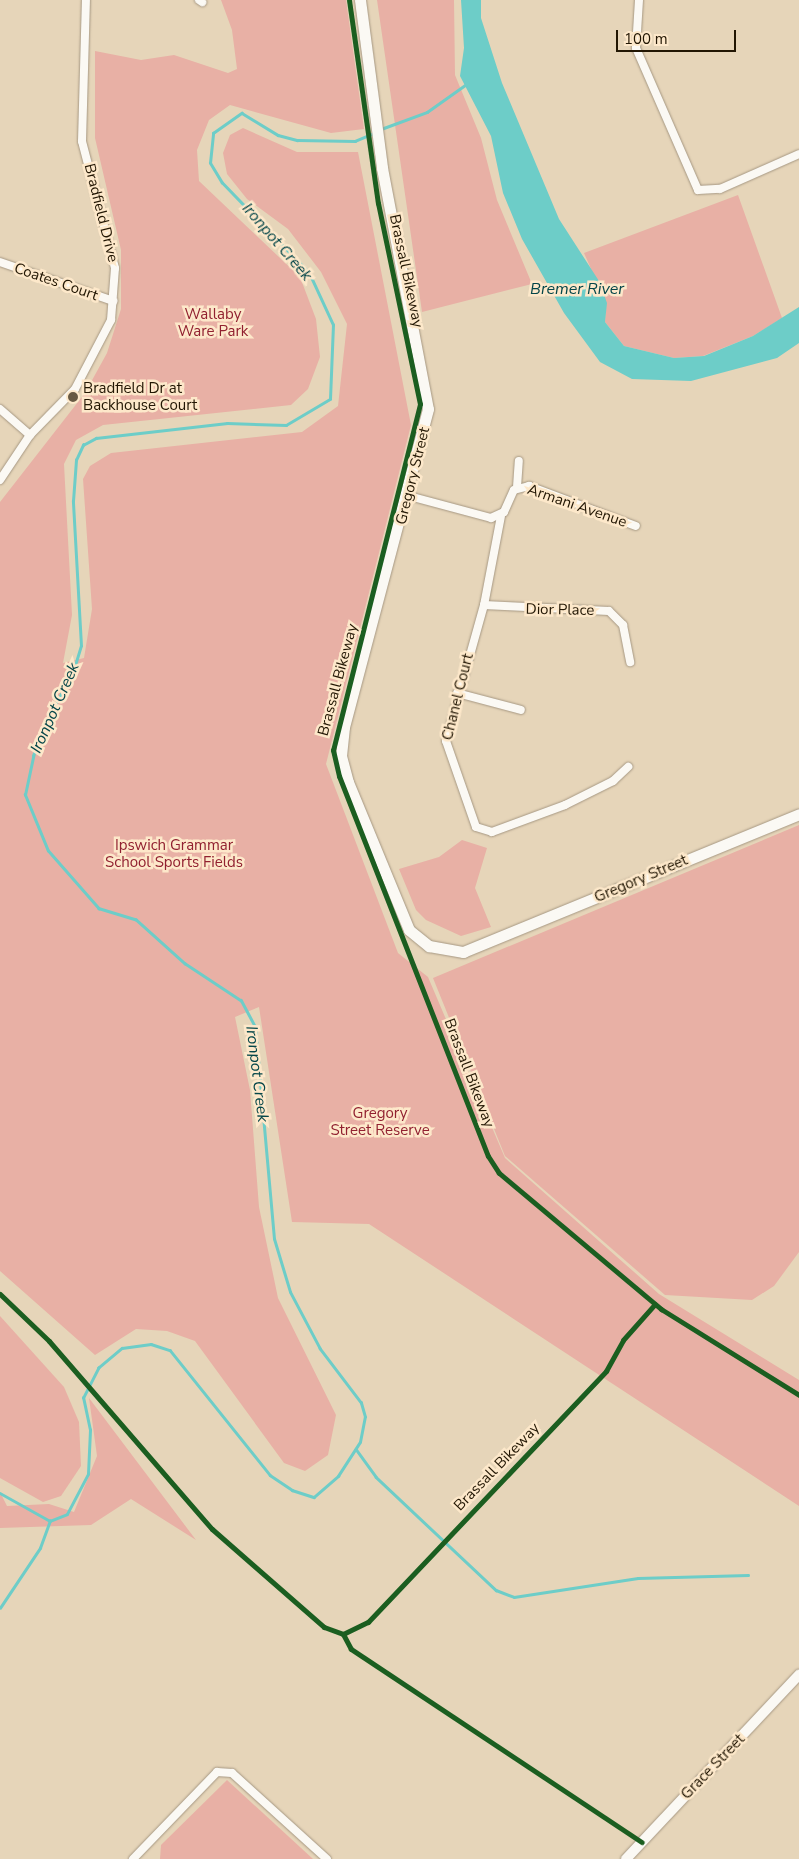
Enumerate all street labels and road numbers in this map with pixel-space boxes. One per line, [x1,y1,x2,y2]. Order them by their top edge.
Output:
street label: Bradfield Drive [80,162,122,264]
street label: Brassall Bikeway [385,213,427,329]
street label: Coates Court [12,259,100,305]
street label: Gregory Street [392,426,434,526]
street label: Armani Avenue [525,481,629,531]
street label: Dior Place [525,600,595,620]
street label: Brassall Bikeway [314,622,362,738]
street label: Chanel Court [439,652,477,742]
street label: Gregory Street [592,851,690,907]
street label: Brassall Bikeway [440,1016,498,1130]
street label: Brassall Bikeway [450,1419,544,1515]
street label: Grace Street [677,1731,749,1803]

